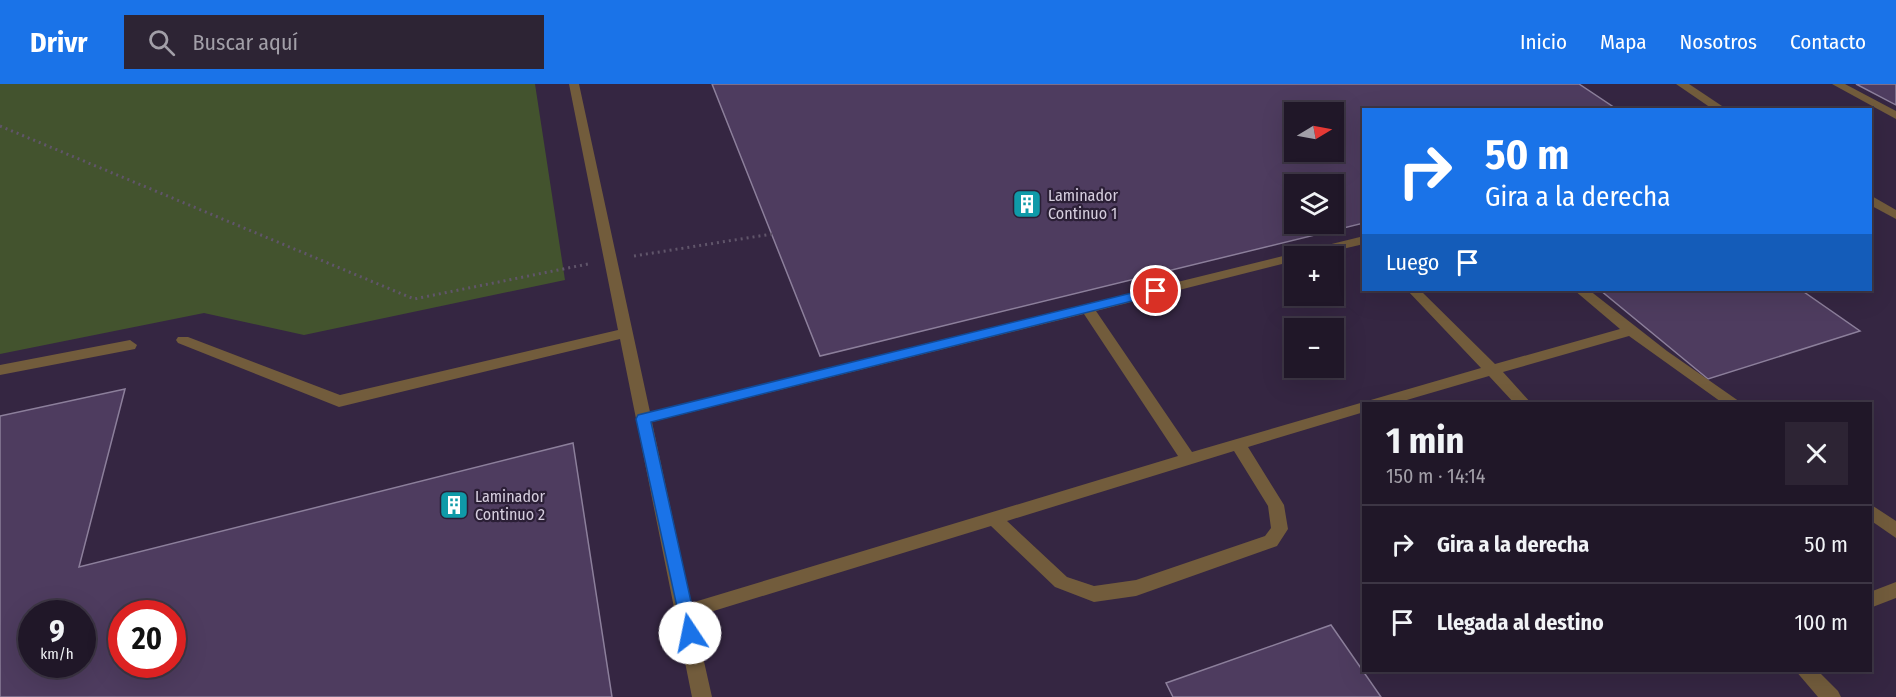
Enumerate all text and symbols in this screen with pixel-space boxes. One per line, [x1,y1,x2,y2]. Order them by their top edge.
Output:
search box [124,15,544,69]
text: Drivr [30,26,88,59]
icon: search [145,26,178,59]
text: Buscar aquí [193,29,298,56]
text: Inicio [1520,29,1567,55]
text: Mapa [1600,29,1647,55]
text: Nosotros [1680,29,1757,55]
text: Contacto [1790,29,1866,55]
north arrow [1284,102,1344,162]
map controls [1284,102,1344,378]
text: 50 m [1485,130,1569,180]
icon: right [1386,132,1464,210]
button: layers [1284,174,1344,234]
text: Gira a la derecha [1485,181,1670,213]
place label: Laminador Continuo 1 [1048,186,1118,223]
building icon: Laminador Continuo 1 [1011,188,1043,220]
button: + [1284,246,1344,306]
icon: arrive [1451,246,1484,279]
text: Luego [1386,249,1439,276]
pin [1130,265,1181,316]
icon: arrive [1139,274,1172,307]
button: − [1284,318,1344,378]
text: 1 min [1386,419,1464,463]
button: close [1785,422,1848,485]
text: 150 m · 14:14 [1386,464,1486,488]
place label: Laminador Continuo 2 [475,487,545,524]
building icon: Laminador Continuo 2 [438,489,470,521]
icon: right [1386,528,1419,561]
text: Gira a la derecha [1437,531,1589,558]
text: 50 m [1804,531,1848,558]
speed limit sign: 20 [108,600,186,678]
position arrow [658,601,722,665]
icon: arrive [1386,606,1419,639]
text: Llegada al destino [1437,609,1604,636]
text: 100 m [1794,609,1848,636]
text: 9 [49,614,65,650]
text: km/h [40,645,74,663]

